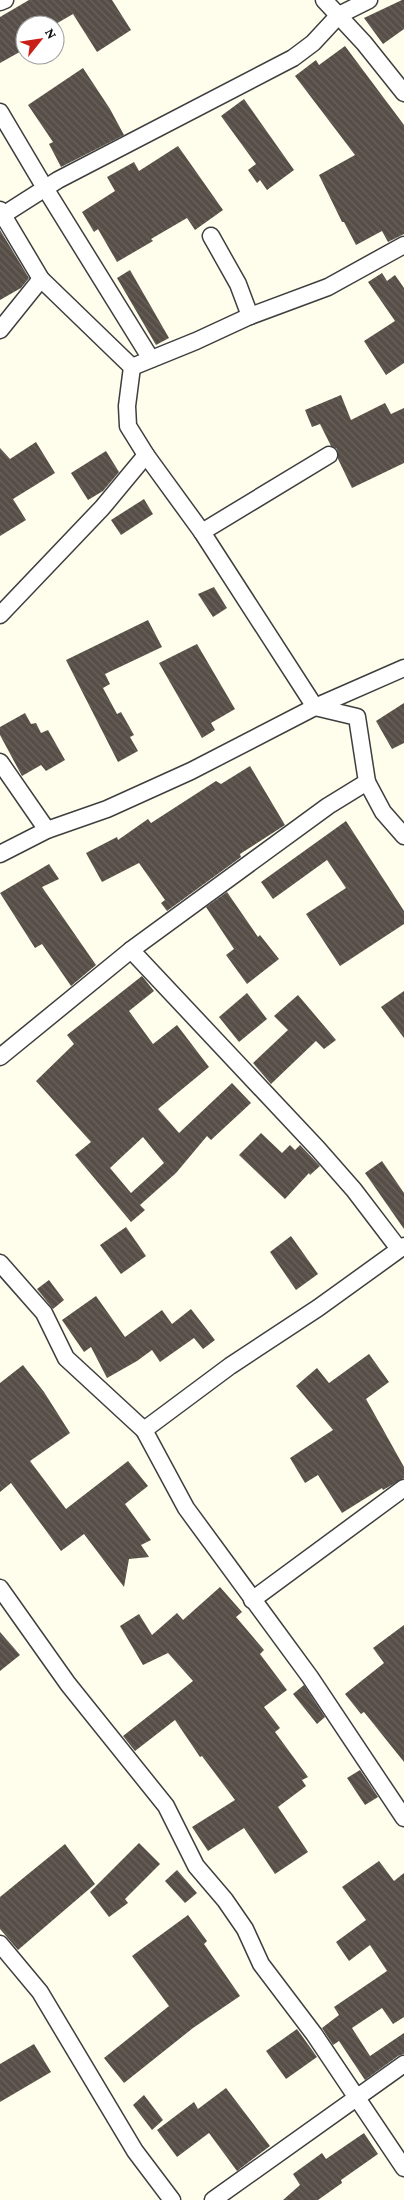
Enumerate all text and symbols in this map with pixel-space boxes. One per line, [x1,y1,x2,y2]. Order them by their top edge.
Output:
north arrow [15,15,65,65]
text: N [42,25,61,42]

